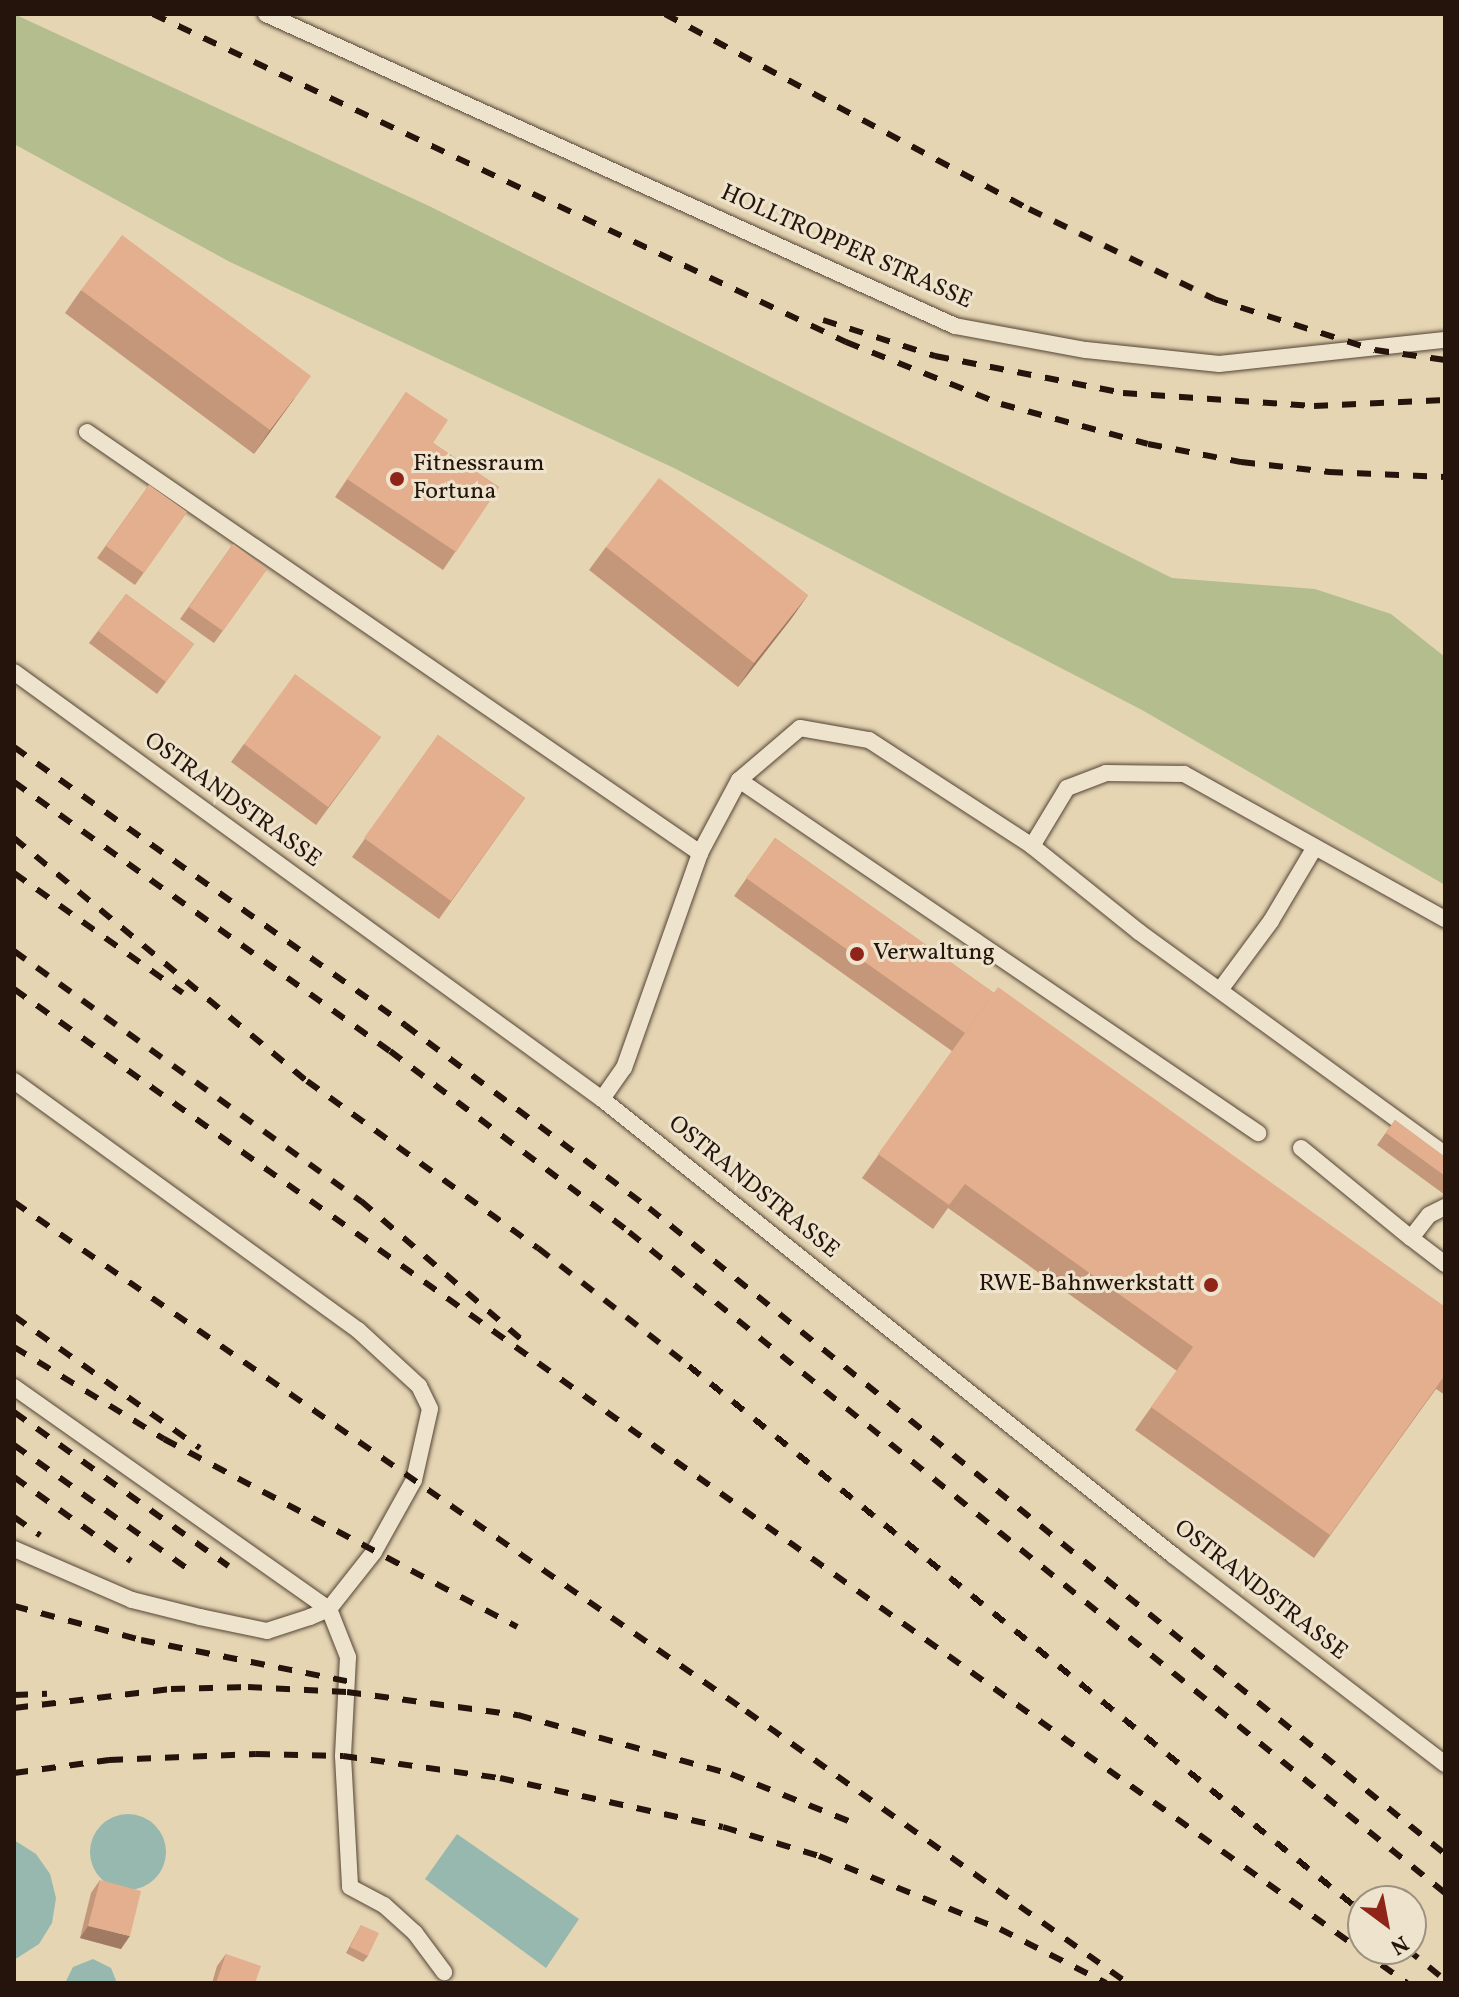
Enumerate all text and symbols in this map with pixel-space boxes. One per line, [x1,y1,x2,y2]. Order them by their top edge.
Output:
street label: HOLLTROPPER STRASSE [716,179,976,317]
place label: Fitnessraum Fortuna [413,451,544,507]
marker: Fitnessraum Fortuna [388,470,406,488]
street label: OSTRANDSTRASSE [138,727,326,875]
place label: Verwaltung [873,940,995,968]
marker: Verwaltung [848,945,866,963]
street label: OSTRANDSTRASSE [662,1110,844,1266]
place label: RWE-Bahnwerkstatt [979,1271,1195,1299]
marker: RWE-Bahnwerkstatt [1202,1276,1220,1294]
street label: OSTRANDSTRASSE [1168,1514,1352,1668]
north arrow [1347,1885,1427,1965]
text: N [1384,1927,1414,1961]

